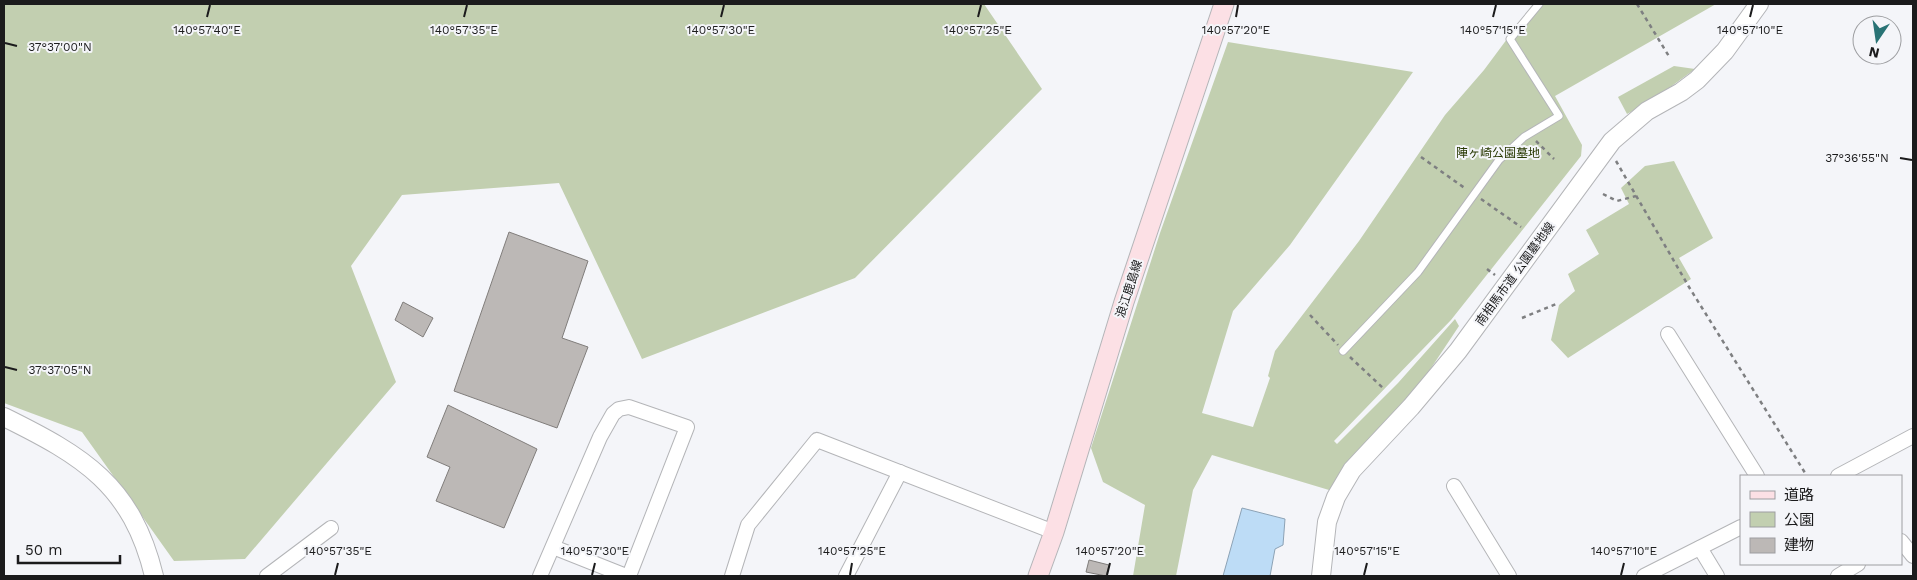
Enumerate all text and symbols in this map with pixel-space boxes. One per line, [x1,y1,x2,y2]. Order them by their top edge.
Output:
north arrow [1852,15,1902,65]
text: 140°57'40"E [173,23,241,37]
text: 140°57'35"E [430,23,498,37]
text: 140°57'30"E [687,23,756,37]
text: 140°57'25"E [944,23,1012,37]
text: 140°57'20"E [1202,23,1271,37]
text: 140°57'15"E [1460,23,1526,37]
text: 140°57'10"E [1717,23,1783,37]
text: 37°37'00"N [28,40,92,54]
text: N [1867,44,1881,62]
park label: 陣ヶ崎公園墓地 [1456,146,1540,160]
text: 37°36'55"N [1825,151,1889,165]
street label: 南相馬市道 公園墓地線 [1473,220,1557,328]
street label: 浪江鹿島線 [1113,258,1145,320]
text: 37°37'05"N [29,363,91,377]
legend [1740,475,1902,565]
text: 道路 [1784,486,1814,504]
text: 公園 [1784,511,1814,529]
scale bar [18,532,120,564]
text: 建物 [1784,536,1814,554]
text: 50 m [25,541,62,559]
text: 140°57'35"E [304,544,372,558]
text: 140°57'30"E [561,544,630,558]
text: 140°57'25"E [818,544,886,558]
text: 140°57'20"E [1076,544,1145,558]
text: 140°57'15"E [1334,544,1400,558]
text: 140°57'10"E [1591,544,1657,558]

